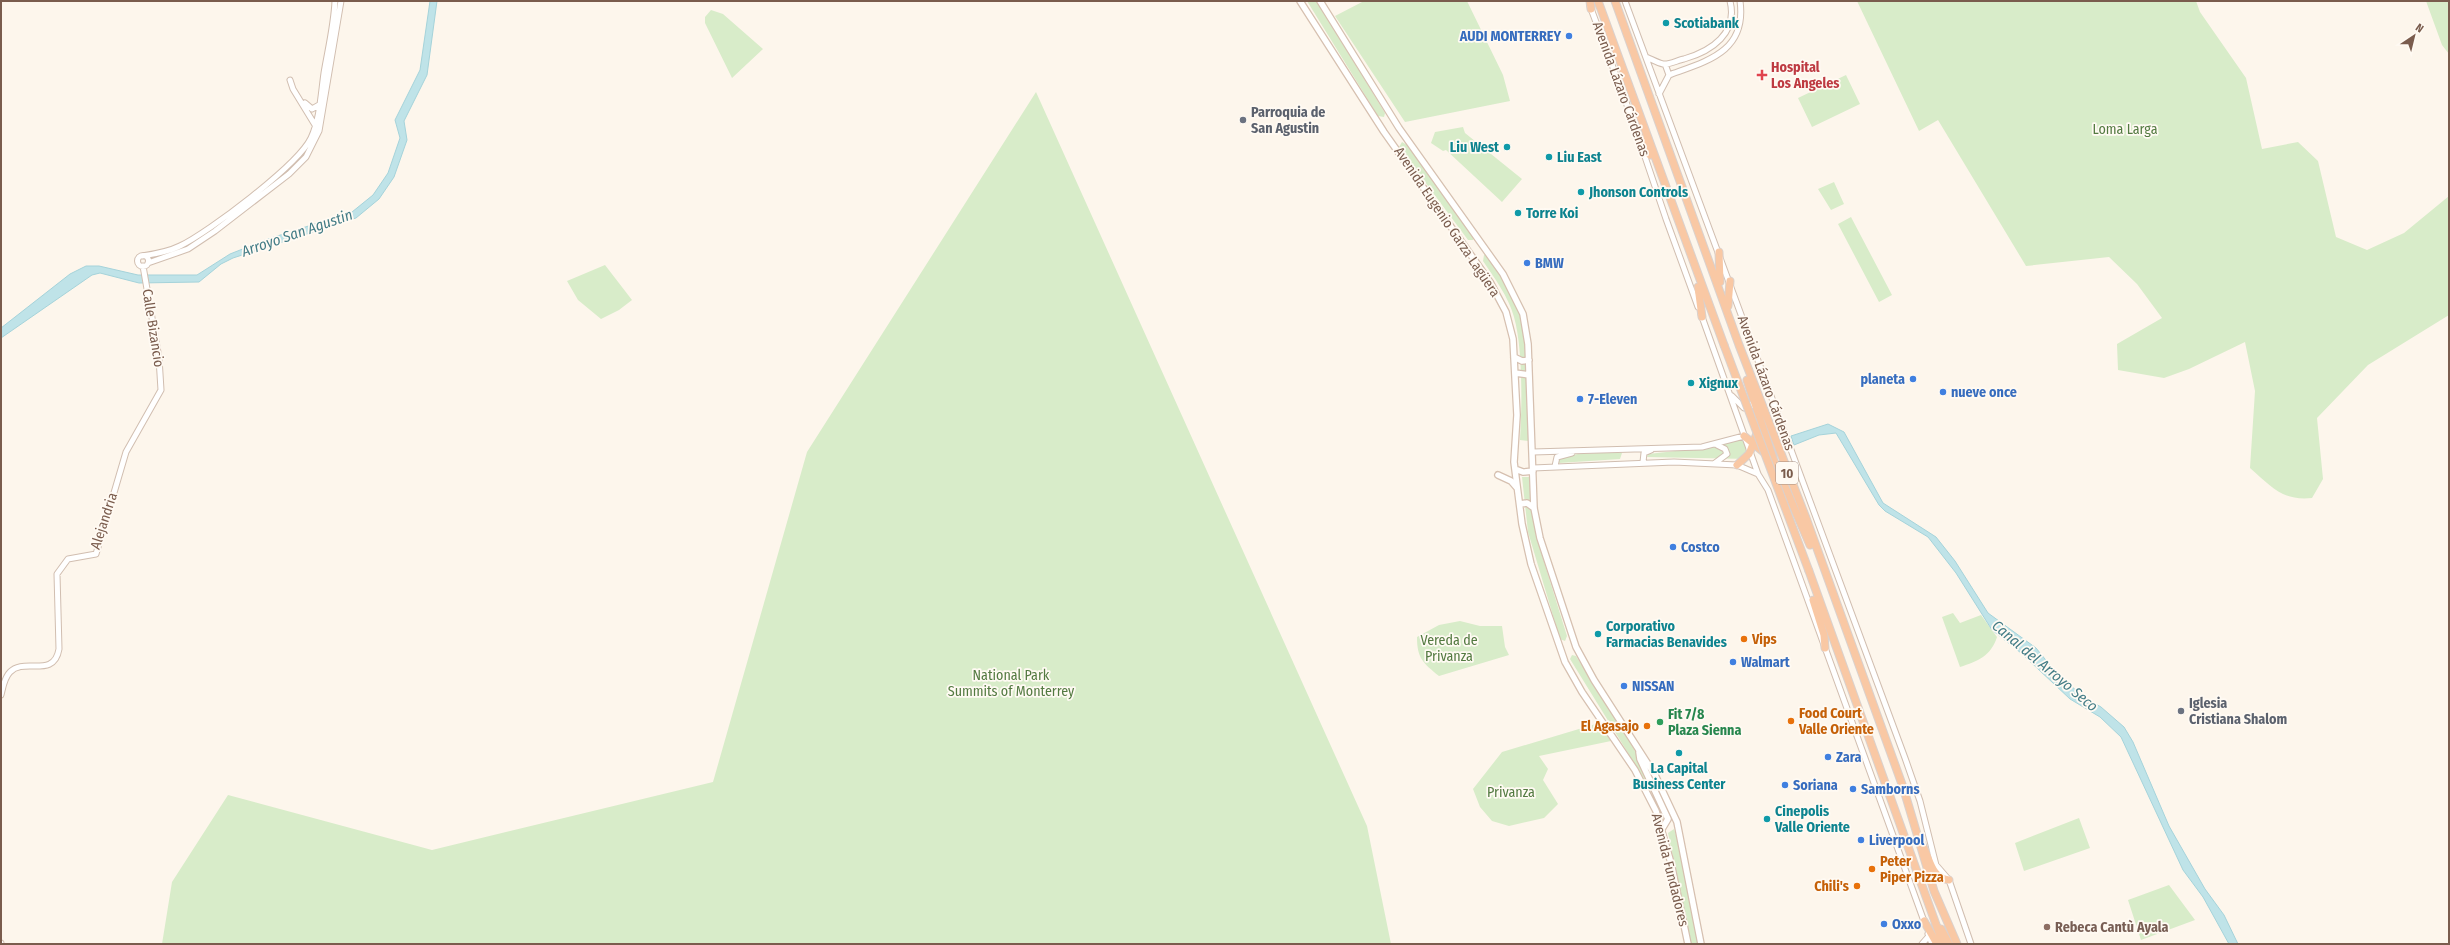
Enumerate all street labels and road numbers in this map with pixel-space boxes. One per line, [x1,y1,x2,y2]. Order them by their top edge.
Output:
street label: Avenida Lázaro Cárdenas [1589,19,1653,159]
street label: Avenida Eugenio Garza Lagüera [1390,144,1504,300]
street label: Calle Bizancio [138,288,168,368]
street label: Avenida Lázaro Cárdenas [1734,313,1798,453]
road number: 10 [1776,462,1798,484]
street label: Alejandria [87,490,121,551]
street label: Avenida Fundadores [1648,812,1692,928]

